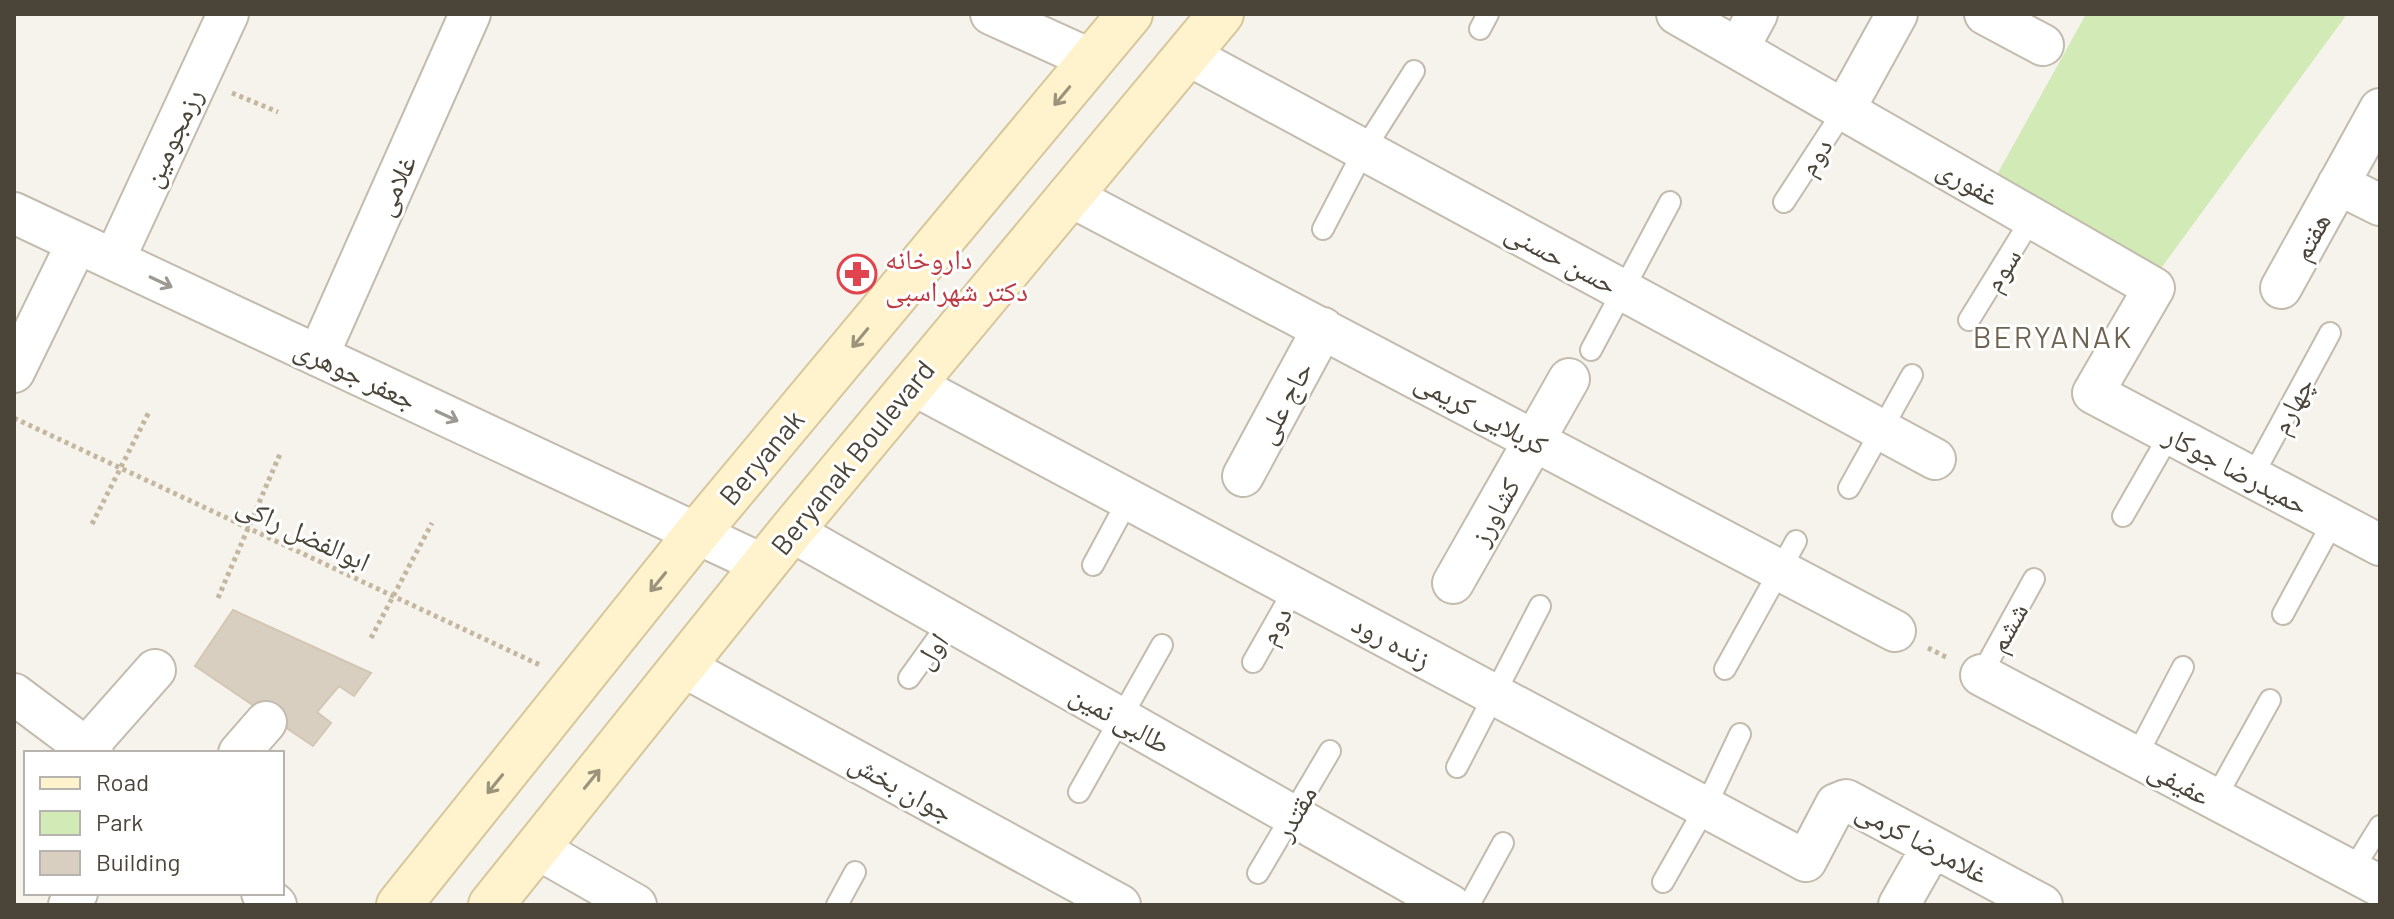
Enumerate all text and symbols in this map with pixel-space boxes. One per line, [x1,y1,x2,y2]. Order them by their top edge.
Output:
street label: رزمجومین [133,82,210,193]
one-way arrow [1053,85,1071,106]
street label: دوم [1789,131,1841,183]
street label: غلامی [366,149,424,222]
street label: غفوری [1931,150,2006,213]
street label: هفتم [2283,206,2340,268]
street label: حسن حسنی [1499,213,1624,302]
place label: داروخانه دکتر شهراسبی [885,241,1028,309]
street label: سوم [1975,241,2030,299]
pharmacy icon: داروخانه دکتر شهراسبی [836,253,878,295]
one-way arrow [148,275,172,290]
district label: BERYANAK [1973,318,2133,354]
one-way arrow [851,328,869,348]
street label: جعفر جوهری [289,330,423,417]
street label: Beryanak Boulevard [763,353,941,561]
street label: حاج علی [1247,355,1321,450]
street label: کربلایی کریمی [1409,363,1555,463]
street label: چهارم [2262,371,2323,441]
street label: Beryanak [711,402,811,512]
one-way arrow [435,409,459,424]
street label: حمیدرضا جوکار [2158,416,2315,522]
street label: کشاورز [1461,471,1527,552]
street label: ابوالفضل راکی [231,486,376,579]
one-way arrow [649,571,667,592]
street label: ششم [1980,596,2037,659]
street label: دوم [1250,600,1301,651]
street label: زنده رود [1347,605,1437,675]
street label: اول [906,625,955,675]
street label: طالبی نمین [1064,676,1177,762]
street label: جوان بخش [843,743,960,830]
legend [24,751,284,895]
street label: عفیفی [2142,751,2217,813]
text: Road [96,767,149,796]
one-way arrow [583,769,601,790]
one-way arrow [486,773,504,794]
street label: مقتدر [1264,778,1323,846]
street label: غلامرضا کرمی [1850,792,1995,892]
text: Park [96,807,143,836]
text: Building [96,847,180,876]

